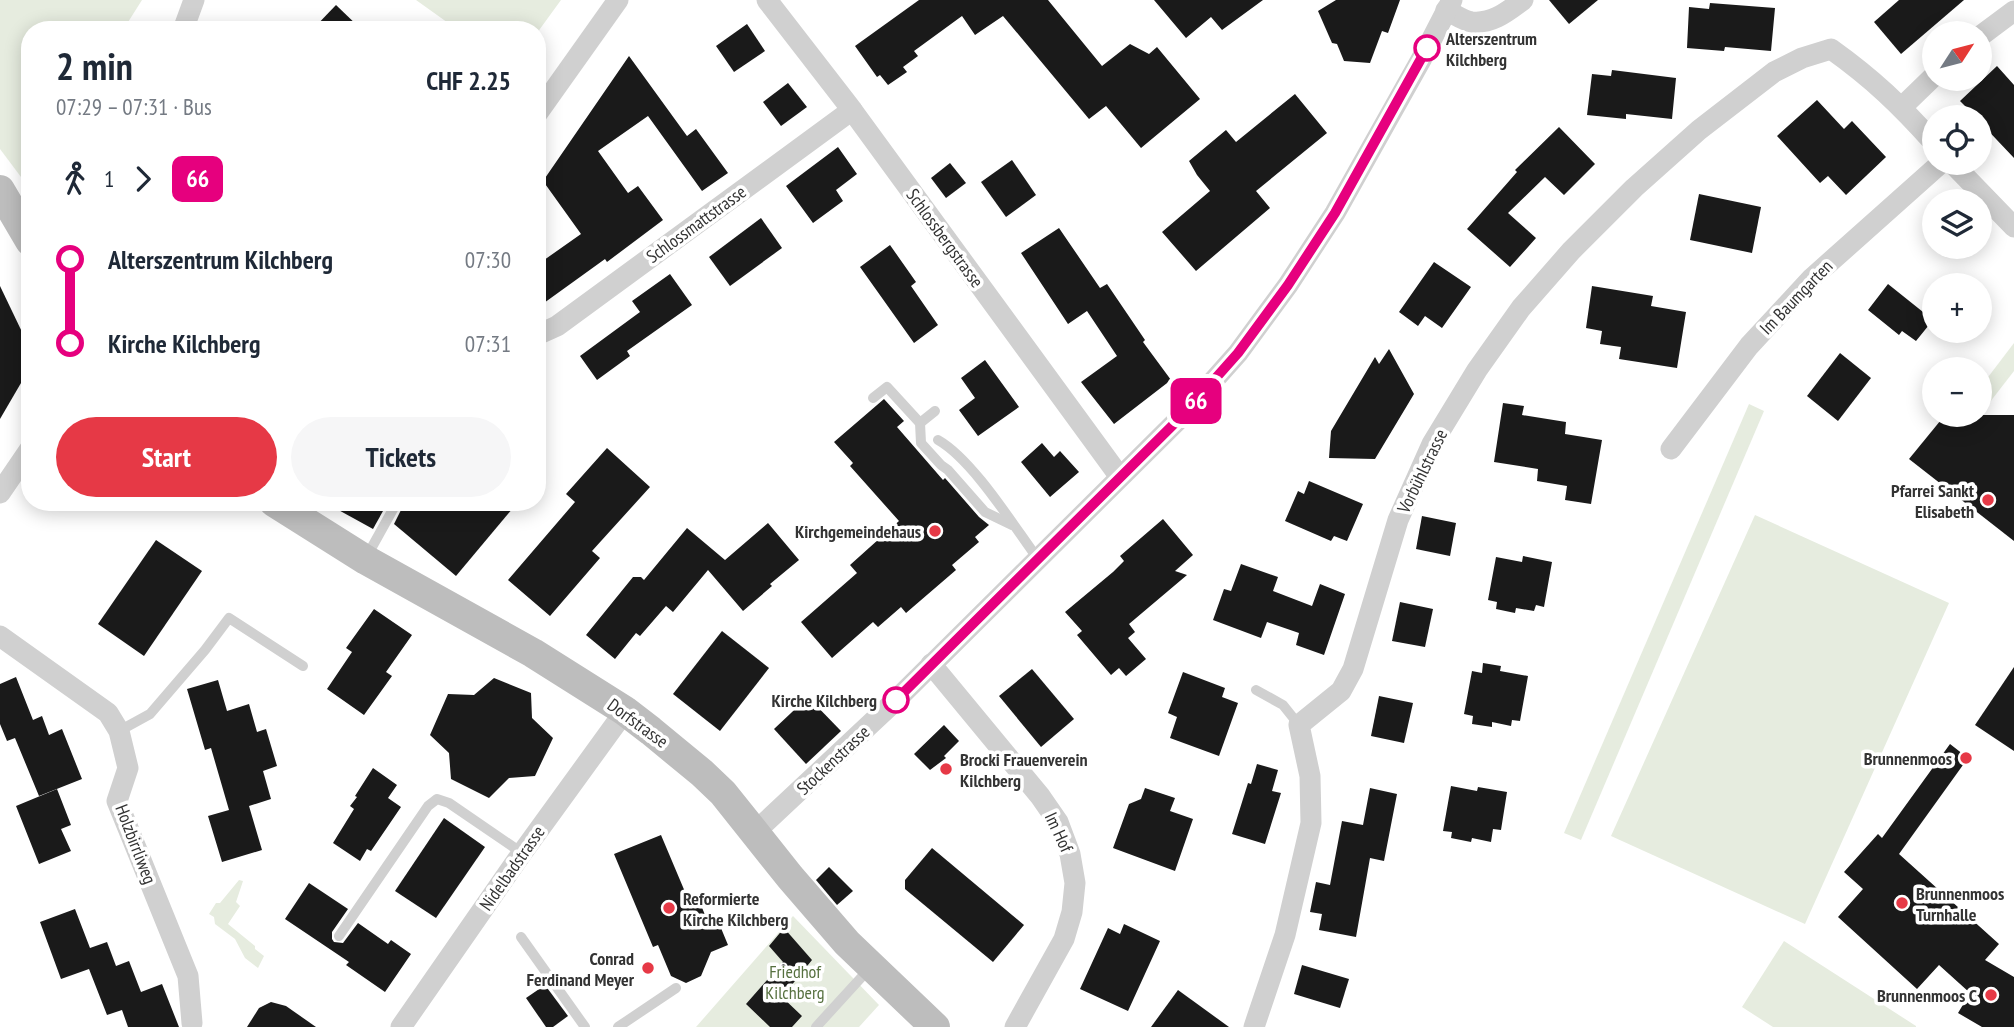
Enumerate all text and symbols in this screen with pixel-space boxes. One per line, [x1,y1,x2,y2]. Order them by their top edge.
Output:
north arrow [1922,21,1992,91]
map controls [1922,21,1992,427]
place label: Alterszentrum Kilchberg [1445,27,1537,71]
marker: Alterszentrum Kilchberg [1414,35,1440,61]
text: 2 min [56,41,133,90]
text: CHF 2.25 [426,64,511,97]
text: 07:29 – 07:31 · Bus [56,92,212,121]
button: locate [1922,105,1992,175]
icon: walk [56,160,94,198]
icon: forward [124,160,162,198]
text: 66 [186,163,209,194]
text: 1 [104,164,114,193]
street label: Schlossmattstrasse [642,180,750,268]
street label: Schlossbergstrasse [901,184,989,292]
button: layers [1922,189,1992,259]
text: Alterszentrum Kilchberg [108,243,333,276]
text: 07:30 [465,245,511,274]
street label: Im Baumgarten [1755,255,1837,339]
button: + [1922,273,1992,343]
text: Kirche Kilchberg [108,327,260,360]
text: 07:31 [465,329,511,358]
button: − [1922,357,1992,427]
line badge: 66 [1164,378,1228,424]
text: 66 [1185,385,1207,416]
button: Start [56,417,277,497]
button: Tickets [291,417,511,497]
street label: Vorbühlstrasse [1391,425,1452,518]
place label: Pfarrei Sankt Elisabeth [1891,479,1975,523]
marker: Pfarrei Sankt Elisabeth [1980,492,1996,508]
place label: Kirchgemeindehaus [795,520,921,543]
marker: Kirchgemeindehaus [927,523,943,539]
marker: Kirche Kilchberg [883,687,909,713]
place label: Kirche Kilchberg [771,689,877,712]
street label: Dorfstrasse [603,693,673,753]
street label: Stockenstrasse [792,720,874,800]
place label: Brunnenmoos [1864,747,1952,770]
place label: Brocki Frauenverein Kilchberg [960,748,1088,792]
marker: Brunnenmoos [1958,750,1974,766]
marker: Brocki Frauenverein Kilchberg [938,761,954,777]
street label: Holzbirrliweg [110,801,162,887]
street label: Im Hof [1040,808,1079,857]
street label: Nidelbadstrasse [474,821,550,915]
place label: Brunnenmoos Turnhalle [1916,882,2004,926]
place label: Reformierte Kirche Kilchberg [683,887,789,931]
marker: Brunnenmoos Turnhalle [1894,895,1910,911]
marker: Reformierte Kirche Kilchberg [661,900,677,916]
place label: Conrad Ferdinand Meyer [527,947,635,991]
marker: Conrad Ferdinand Meyer [640,960,656,976]
park label: Friedhof Kilchberg [765,960,825,1004]
place label: Brunnenmoos C [1877,984,1977,1007]
marker: Brunnenmoos C [1983,987,1999,1003]

